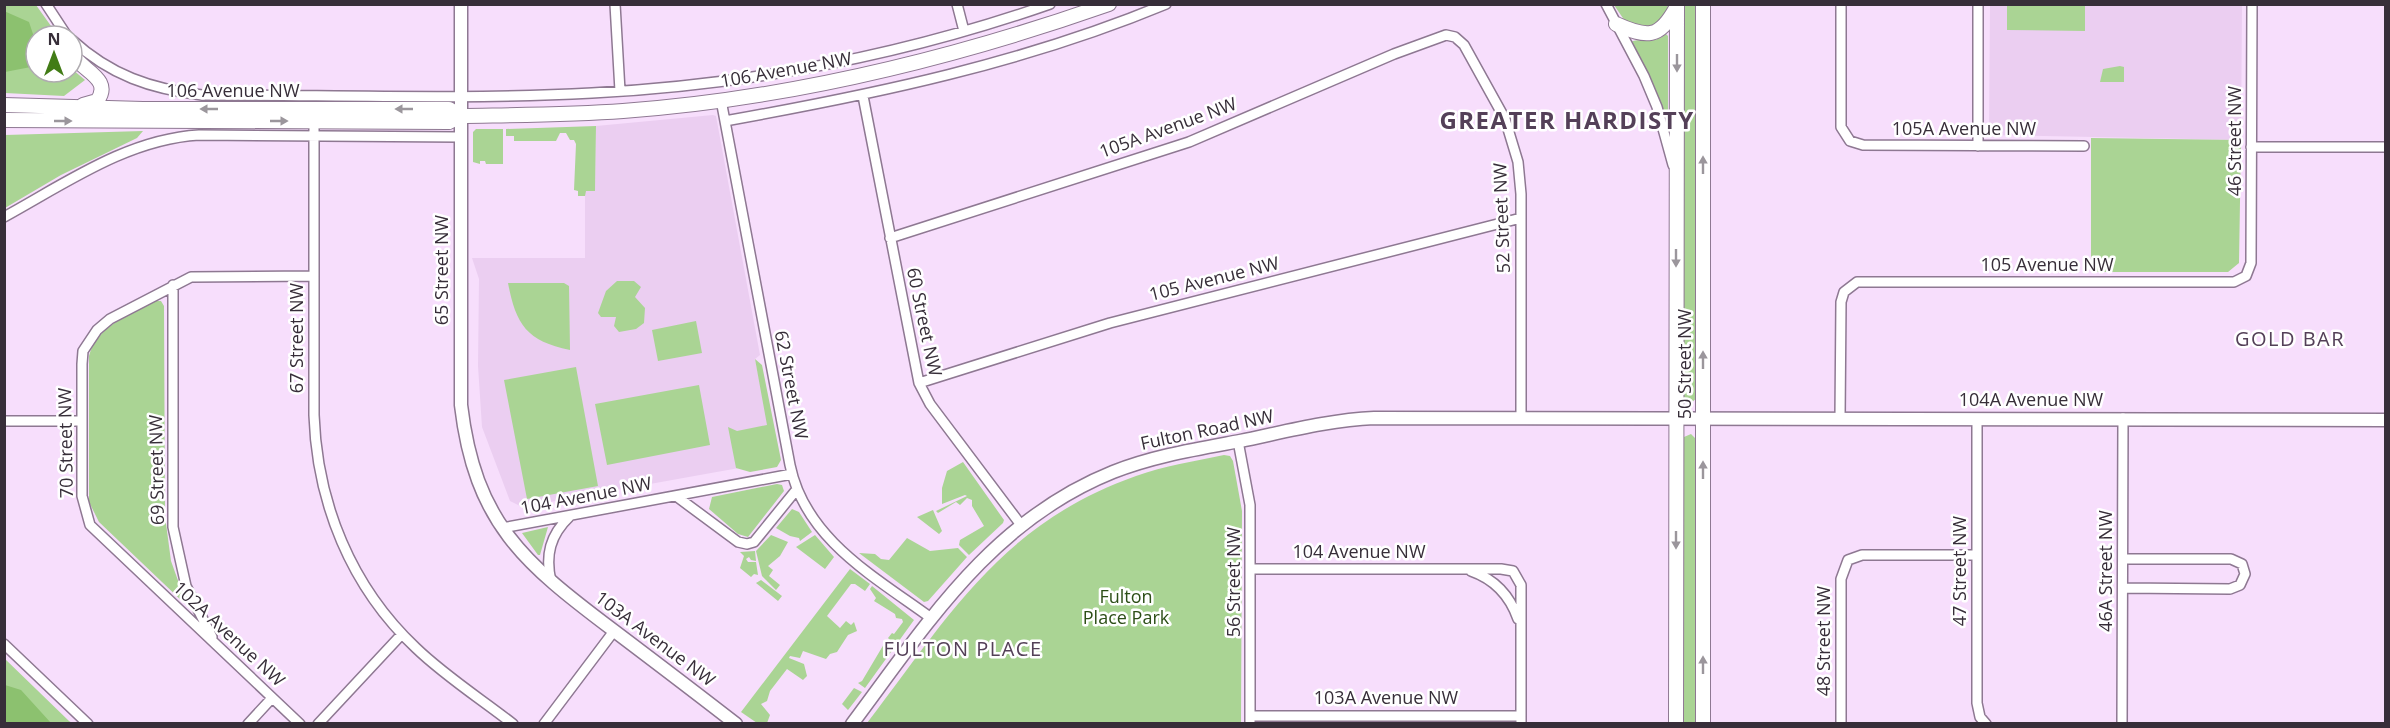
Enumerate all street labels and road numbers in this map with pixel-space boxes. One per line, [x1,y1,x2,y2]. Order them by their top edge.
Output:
street label: 106 Avenue NW [718,46,854,92]
street label: 106 Avenue NW [166,78,300,102]
street label: 46 Street NW [2222,85,2246,196]
street label: 105A Avenue NW [1096,91,1240,163]
street label: 105A Avenue NW [1892,116,2037,140]
street label: 52 Street NW [1487,162,1515,274]
street label: 65 Street NW [429,214,453,325]
street label: 105 Avenue NW [1146,250,1282,306]
street label: 105 Avenue NW [1980,252,2114,276]
street label: 60 Street NW [902,265,948,379]
street label: 67 Street NW [284,282,308,393]
street label: 50 Street NW [1672,308,1696,419]
street label: 62 Street NW [770,328,814,442]
street label: 70 Street NW [52,387,78,498]
street label: 104A Avenue NW [1959,387,2104,411]
street label: Fulton Road NW [1138,403,1276,455]
street label: 69 Street NW [143,414,169,525]
street label: 104 Avenue NW [518,470,654,519]
street label: 46A Street NW [2093,510,2117,632]
street label: 47 Street NW [1947,515,1971,626]
street label: 56 Street NW [1221,526,1245,637]
street label: 104 Avenue NW [1292,539,1426,563]
street label: 102A Avenue NW [169,575,291,692]
street label: 103A Avenue NW [591,585,721,691]
street label: 48 Street NW [1811,585,1835,696]
street label: 103A Avenue NW [1314,685,1459,709]

